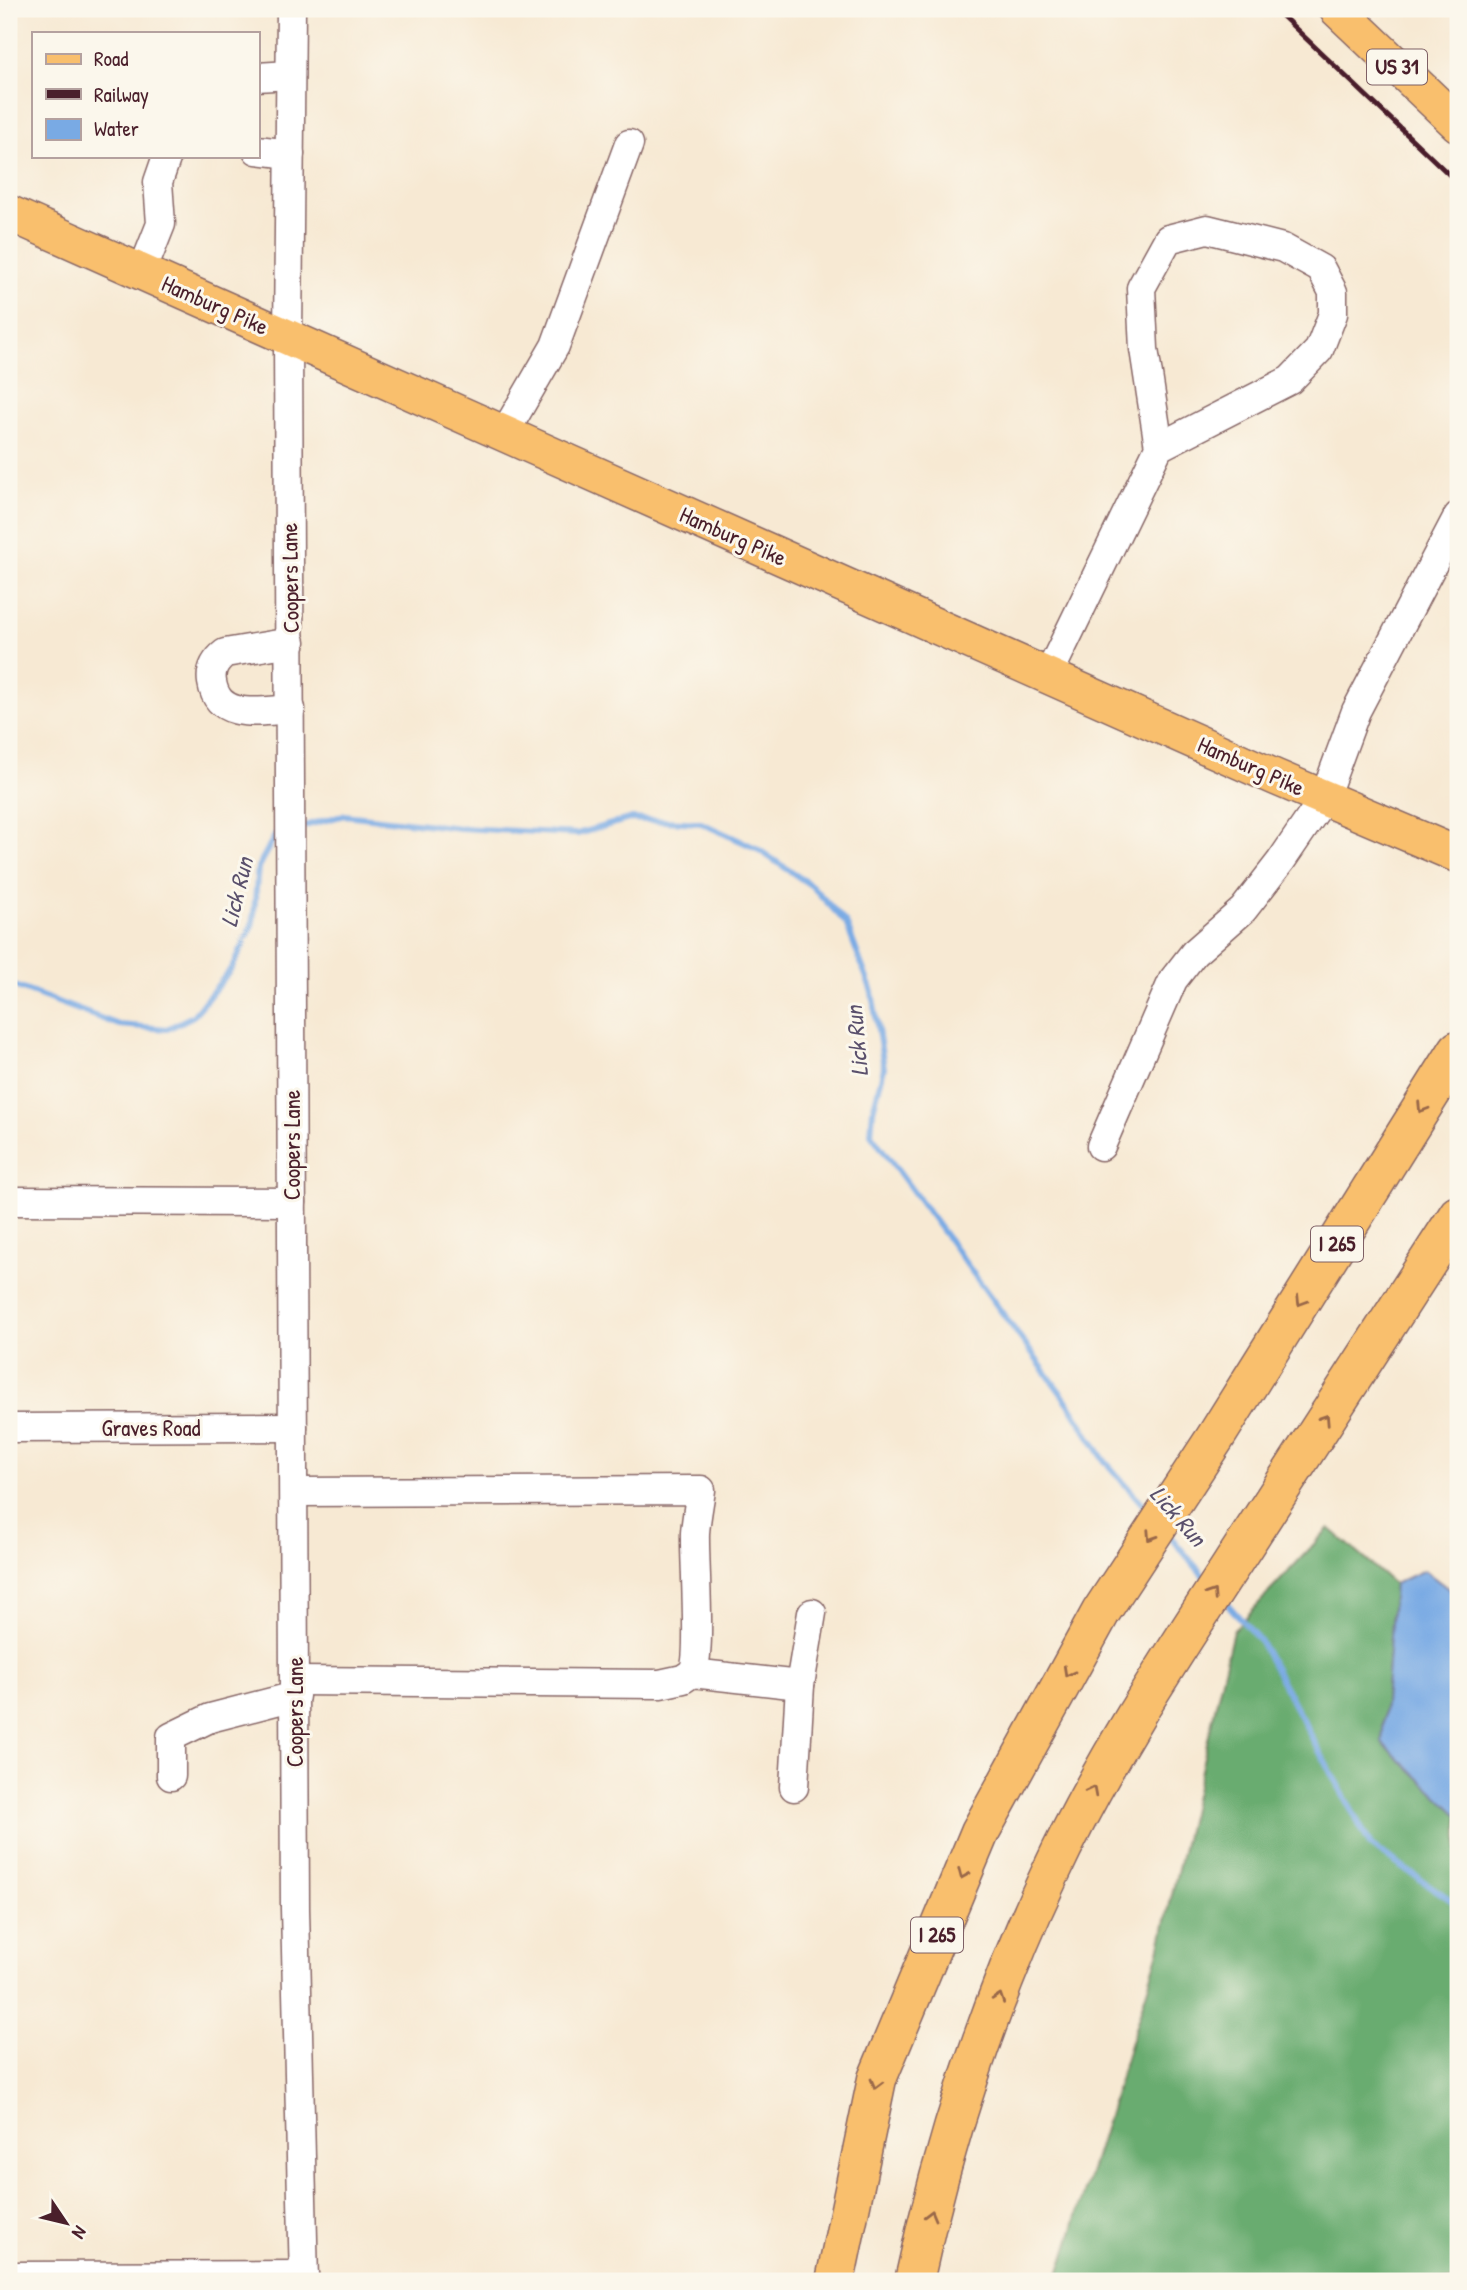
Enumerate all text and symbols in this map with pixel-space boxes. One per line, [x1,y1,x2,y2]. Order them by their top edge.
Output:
legend [32,32,259,158]
text: Road [94,44,128,73]
road number: US 31 [1367,50,1427,84]
text: Railway [94,80,149,109]
text: Water [94,114,139,143]
street label: Hamburg Pike [157,267,273,342]
street label: Hamburg Pike [675,498,791,573]
street label: Coopers Lane [273,523,306,633]
street label: Hamburg Pike [1193,728,1309,803]
water label: Lick Run [212,852,261,930]
water label: Lick Run [837,1002,875,1078]
street label: Coopers Lane [276,1090,307,1200]
one-way arrow [1418,1100,1431,1113]
road number: I 265 [1311,1226,1363,1262]
one-way arrow [1297,1293,1310,1306]
street label: Graves Road [101,1412,201,1443]
one-way arrow [1317,1414,1330,1427]
water label: Lick Run [1144,1478,1215,1554]
one-way arrow [1147,1528,1159,1541]
one-way arrow [1204,1589,1217,1602]
street label: Coopers Lane [279,1657,310,1767]
one-way arrow [1063,1665,1076,1677]
one-way arrow [1084,1786,1098,1798]
one-way arrow [957,1866,971,1879]
road number: I 265 [911,1918,963,1952]
one-way arrow [991,1993,1005,2005]
one-way arrow [870,2078,884,2090]
north arrow [32,2188,102,2258]
one-way arrow [923,2209,937,2221]
text: N [66,2221,93,2244]

